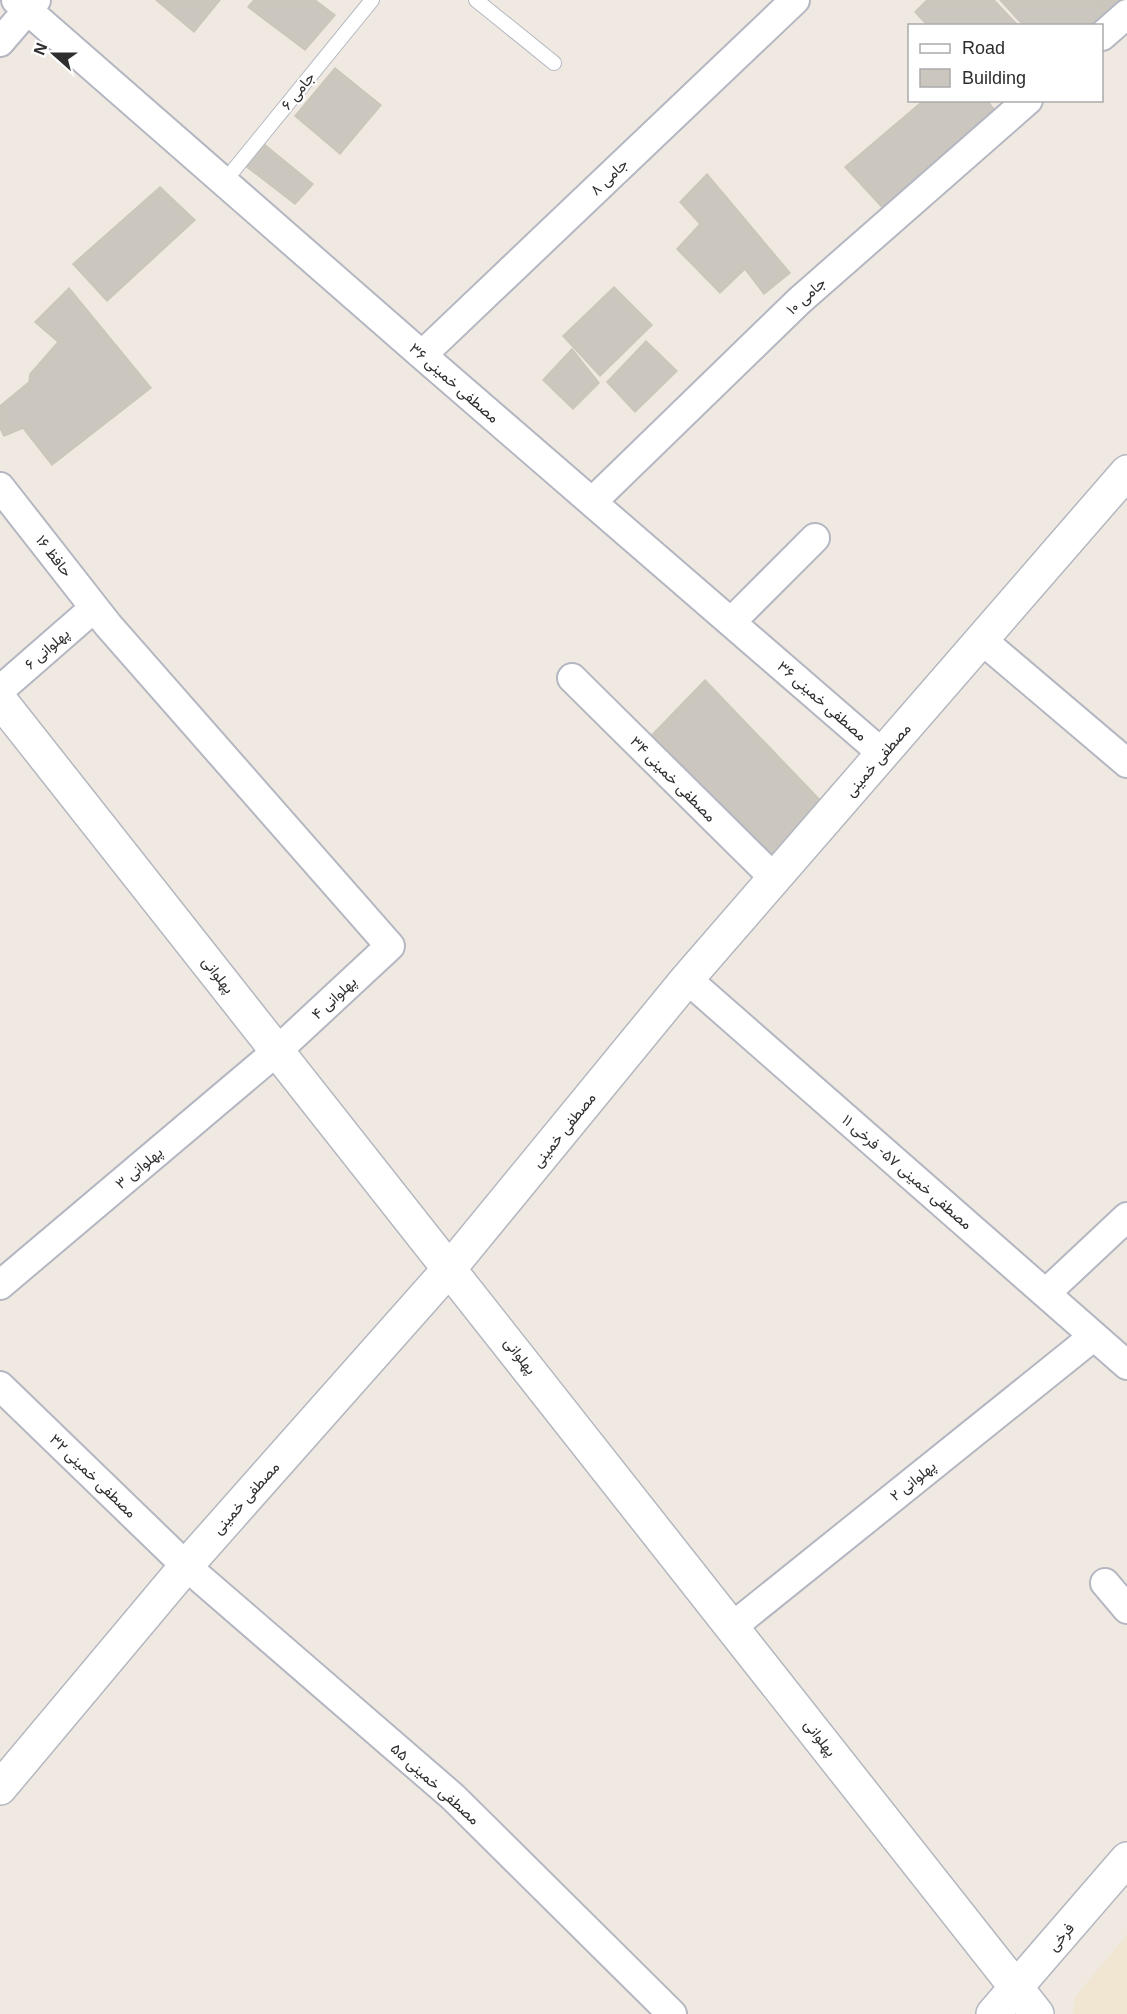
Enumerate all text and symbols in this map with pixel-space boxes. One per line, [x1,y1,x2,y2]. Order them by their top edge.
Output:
north arrow [24,24,84,84]
legend [908,24,1103,102]
text: Road [962,38,1005,58]
text: N [30,40,50,57]
street label: جامی ۶ [277,68,319,114]
text: Building [962,68,1026,88]
street label: جامی ۸ [587,155,632,200]
street label: جامی ۱۰ [783,274,830,319]
street label: مصطفی خمینی ۳۶ [405,339,502,427]
street label: حافظ ۱۶ [33,532,76,580]
street label: پهلوانی ۶ [21,625,74,674]
street label: مصطفی خمینی ۳۶ [773,657,870,745]
street label: مصطفی خمینی [841,720,915,801]
street label: مصطفی خمینی ۳۴ [626,732,720,826]
street label: پهلوانی [197,953,238,998]
street label: پهلوانی ۴ [308,973,361,1024]
street label: مصطفی خمینی [528,1089,600,1172]
street label: مصطفی خمینی ۵۷- فرخی ۱۱ [838,1111,976,1234]
street label: پهلوانی ۳ [112,1143,167,1194]
street label: پهلوانی [499,1334,540,1379]
street label: مصطفی خمینی ۳۲ [45,1430,140,1523]
street label: پهلوانی ۲ [886,1457,940,1506]
street label: مصطفی خمینی [209,1458,284,1539]
street label: پهلوانی [799,1716,840,1761]
street label: مصطفی خمینی ۵۵ [386,1739,483,1829]
street label: فرخی [1044,1919,1079,1955]

